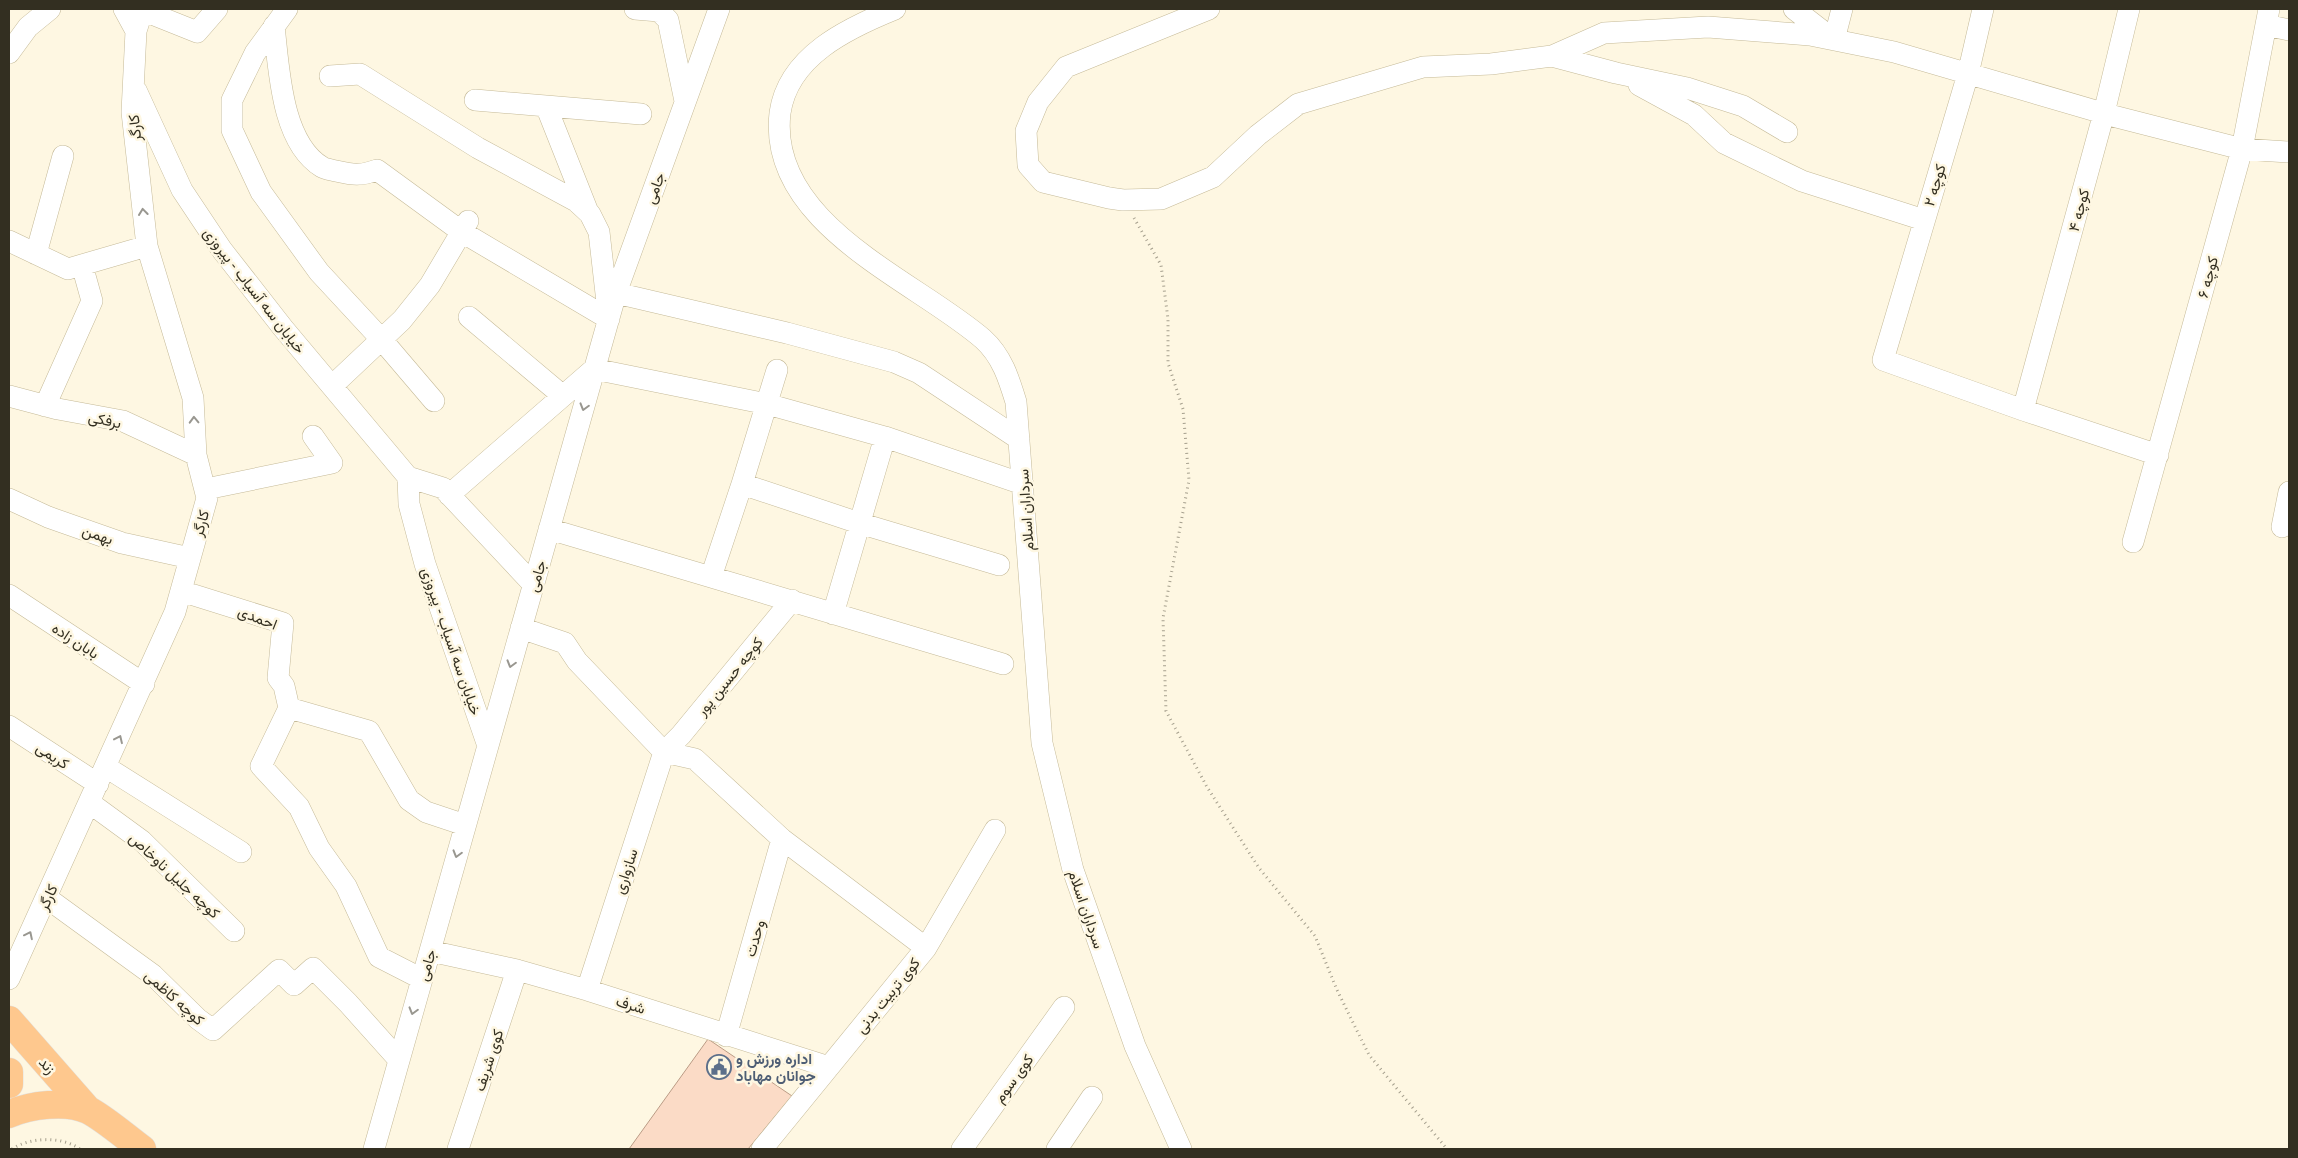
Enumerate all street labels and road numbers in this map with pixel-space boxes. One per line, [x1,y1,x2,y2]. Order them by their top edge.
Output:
street label: کارگر [123,113,145,143]
street label: کوچه ۲ [1918,161,1951,209]
street label: جامی [639,170,670,207]
street label: کوچه ۴ [2063,186,2094,234]
street label: خیابان سه آسیاب - پیروزی [199,223,311,358]
street label: کوچه ۶ [2192,254,2223,300]
street label: برفکی [86,406,123,433]
street label: سرداران اسلام [1012,468,1039,552]
street label: کارگر [186,507,213,540]
street label: بهمن [80,519,116,549]
street label: جامی [522,558,551,594]
street label: خیابان سه آسیاب - پیروزی [416,565,487,718]
street label: احمدی [235,600,281,635]
street label: بابان زاده [49,617,103,663]
street label: کوچه حسین پور [690,632,768,721]
street label: کریمی [32,737,74,774]
street label: کوچه جلیل ناوخاص [125,828,225,923]
street label: سازواری [608,846,643,897]
street label: سرداران اسلام [1063,867,1110,952]
street label: کارگر [32,880,62,914]
street label: وحدت [739,917,769,959]
street label: جامی [412,947,441,983]
street label: کوی تربیت بدنی [850,953,925,1038]
street label: کوچه کاظمی [140,965,209,1030]
street label: شرف [614,990,648,1018]
street label: کوی شریف [469,1026,508,1094]
street label: کوی سوم [989,1050,1038,1107]
street label: زند [35,1052,61,1078]

